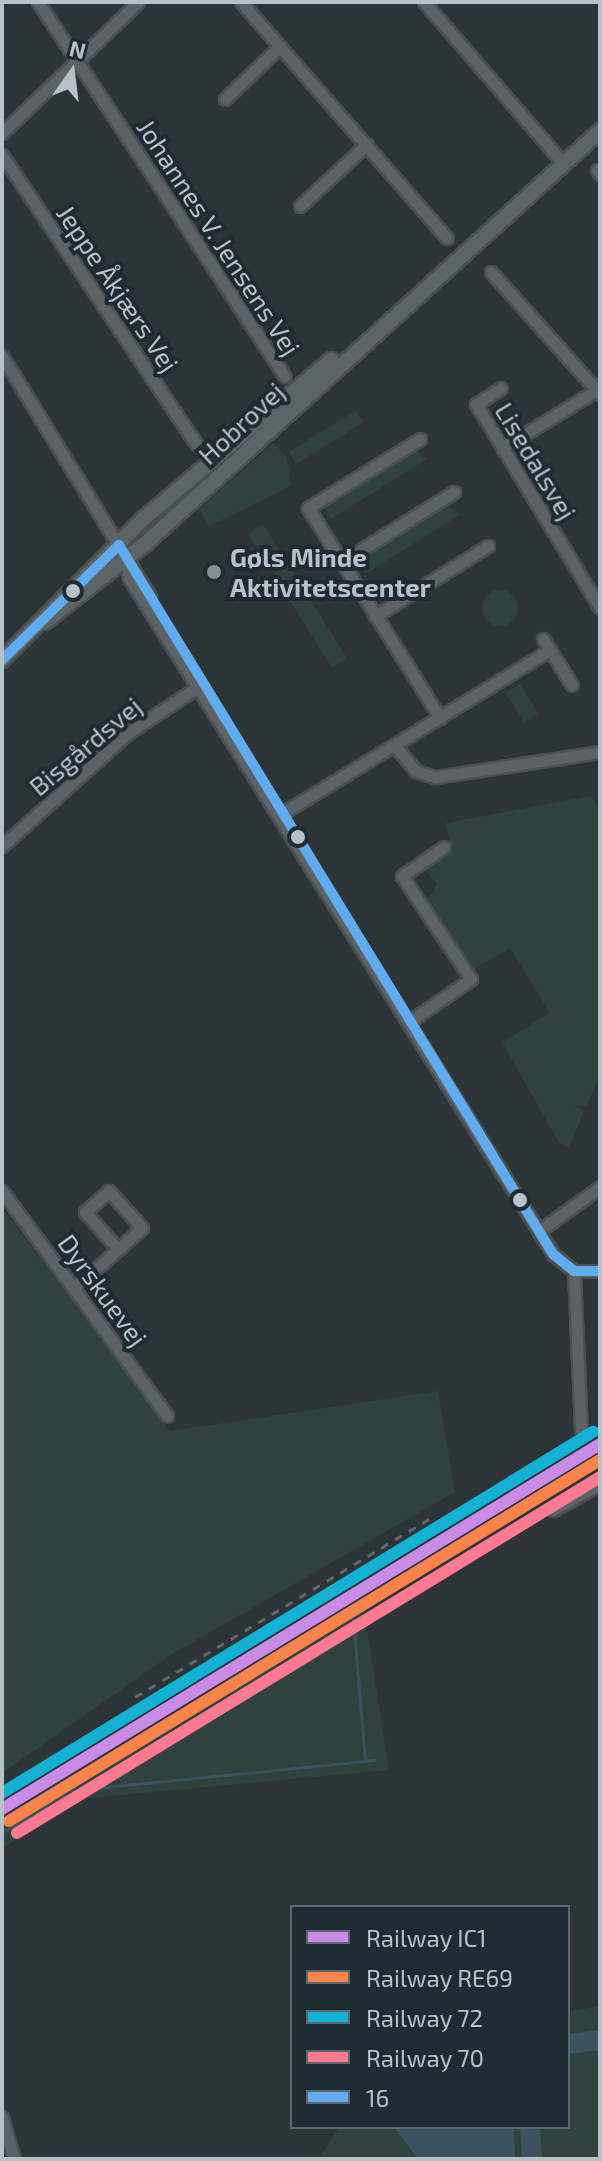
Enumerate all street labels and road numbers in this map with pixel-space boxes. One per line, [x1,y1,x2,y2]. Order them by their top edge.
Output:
street label: Johannes V. Jensens Vej [130,112,308,362]
street label: Jeppe Åkjærs Vej [50,198,186,378]
street label: Hobrovej [192,376,290,470]
street label: Lisedalsvej [489,397,583,525]
street label: Bisgårdsvej [23,690,147,802]
street label: Dyrskuevej [52,1228,154,1352]

